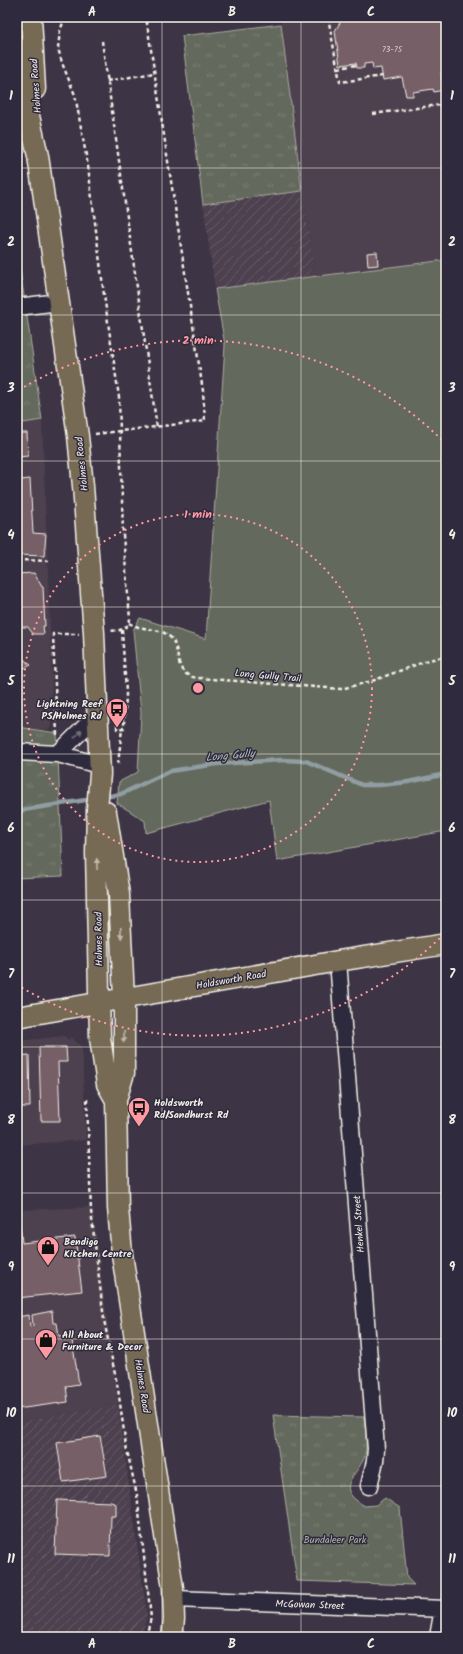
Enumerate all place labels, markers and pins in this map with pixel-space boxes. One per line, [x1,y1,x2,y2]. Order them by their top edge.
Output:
centre of rings [191,681,205,695]
place label: Lightning Reef PS/Holmes Rd [37,696,104,724]
bus stop icon: Lightning Reef PS/Holmes Rd [104,696,130,729]
bus stop icon: Holdsworth Rd/Sandhurst Rd [126,1095,152,1128]
place label: Holdsworth Rd/Sandhurst Rd [154,1095,229,1123]
shop icon: Bendigo Kitchen Centre [35,1234,61,1267]
place label: Bendigo Kitchen Centre [64,1234,132,1262]
shop icon: All About Furniture & Decor [33,1327,59,1360]
place label: All About Furniture & Decor [62,1327,142,1355]

